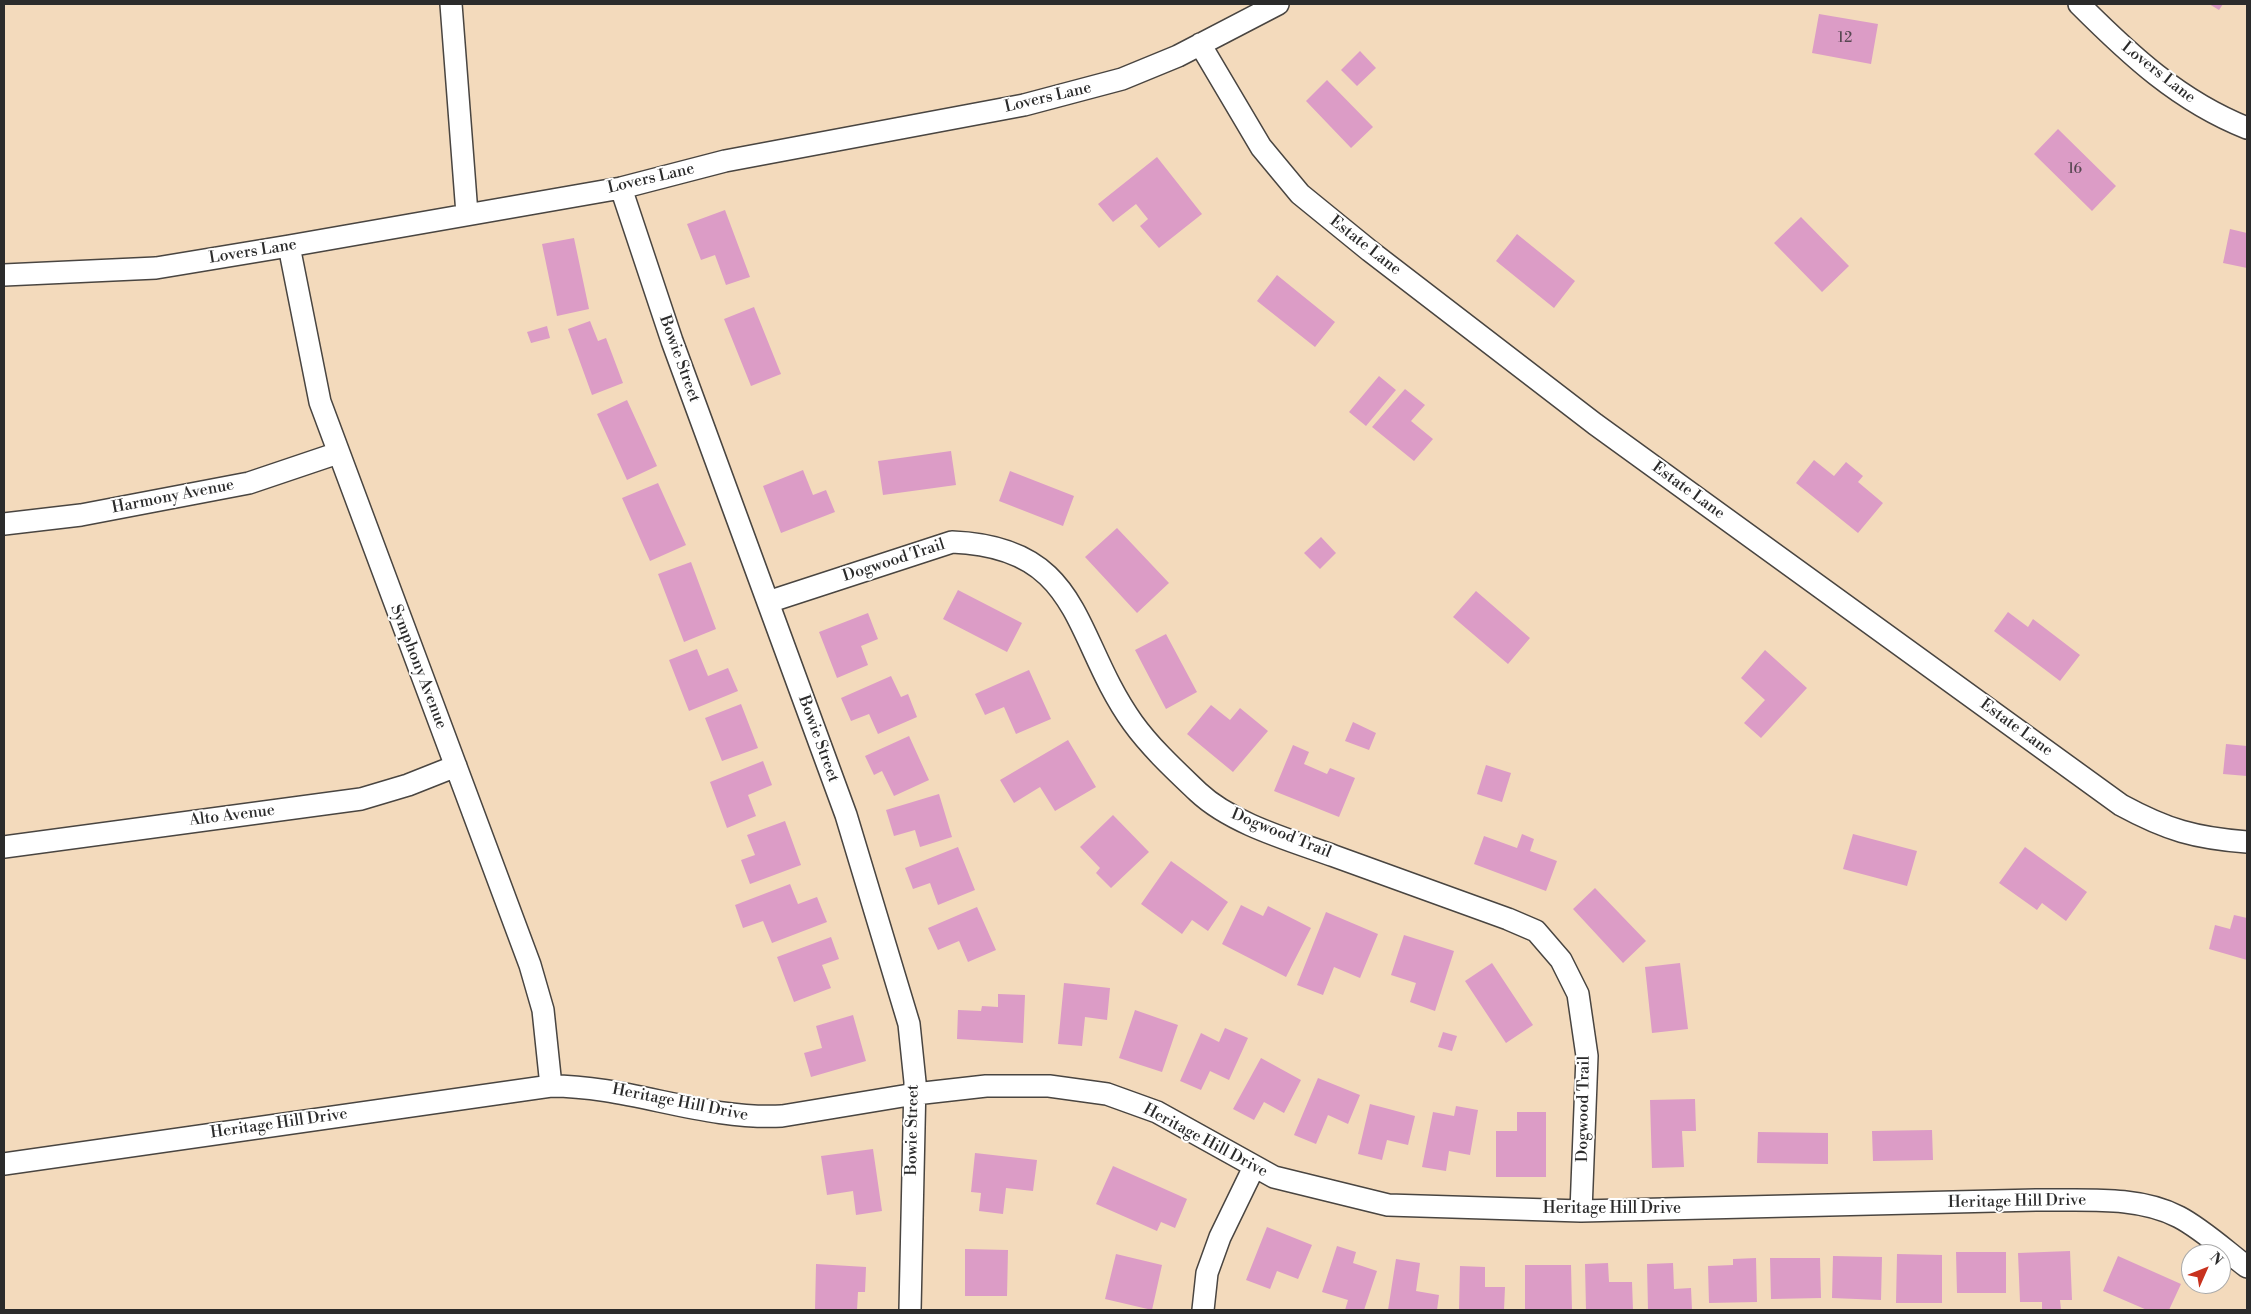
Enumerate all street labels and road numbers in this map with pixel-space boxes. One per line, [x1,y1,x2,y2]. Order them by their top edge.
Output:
street label: Lovers Lane [2117,38,2199,108]
street label: Lovers Lane [1003,79,1093,117]
street label: Lovers Lane [606,160,696,198]
street label: Estate Lane [1325,212,1405,280]
street label: Lovers Lane [208,236,298,268]
street label: Bowie Street [654,313,704,405]
street label: Estate Lane [1648,458,1728,524]
street label: Harmony Avenue [110,476,236,518]
street label: Dogwood Trail [840,535,948,587]
street label: Symphony Avenue [385,602,451,732]
street label: Bowie Street [793,693,843,785]
street label: Estate Lane [1976,695,2056,761]
street label: Alto Avenue [188,801,276,831]
street label: Dogwood Trail [1228,805,1334,863]
street label: Dogwood Trail [1573,1056,1595,1162]
street label: Heritage Hill Drive [610,1080,750,1126]
street label: Bowie Street [903,1084,923,1176]
street label: Heritage Hill Drive [1139,1100,1271,1182]
street label: Heritage Hill Drive [209,1105,349,1143]
street label: Heritage Hill Drive [1948,1191,2086,1213]
street label: Heritage Hill Drive [1543,1199,1681,1219]

